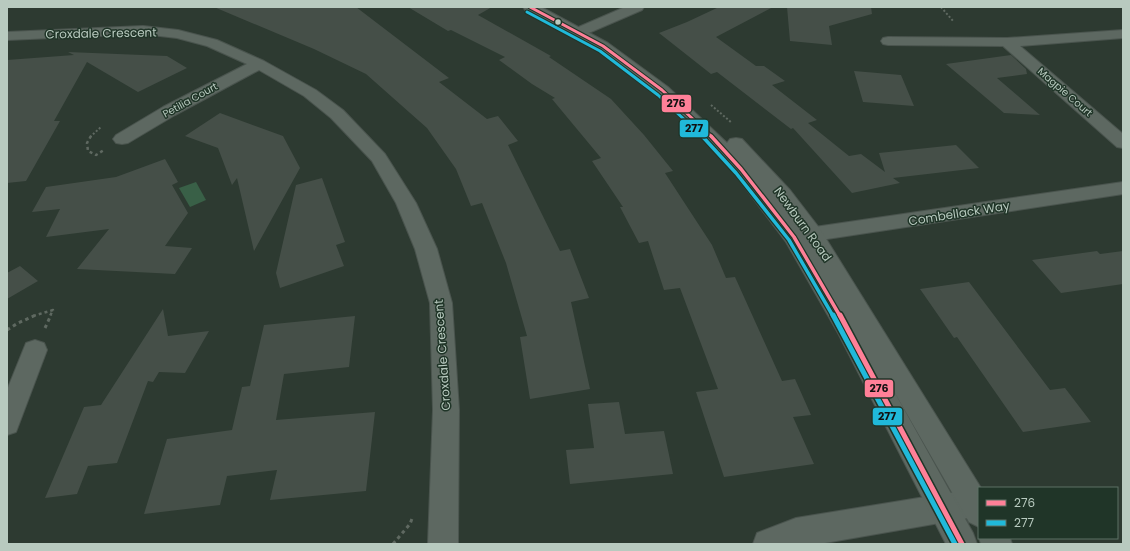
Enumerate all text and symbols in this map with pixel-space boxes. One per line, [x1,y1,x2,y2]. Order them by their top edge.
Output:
unlabelled marker [553,17,563,27]
street label: Croxdale Crescent [45,24,157,42]
street label: Magpie Court [1034,64,1096,120]
street label: Petilia Court [160,79,220,121]
line badge: 276 [661,94,692,113]
text: 276 [666,95,686,111]
line badge: 277 [679,119,709,138]
text: 277 [685,120,703,136]
street label: Newburn Road [770,183,836,265]
street label: Combellack Way [907,197,1011,229]
street label: Croxdale Crescent [430,299,454,411]
line badge: 276 [864,379,894,398]
text: 276 [869,380,889,396]
line badge: 277 [872,407,903,426]
text: 277 [878,408,896,424]
legend [978,487,1118,539]
text: 276 [1014,494,1035,511]
text: 277 [1014,514,1034,531]

